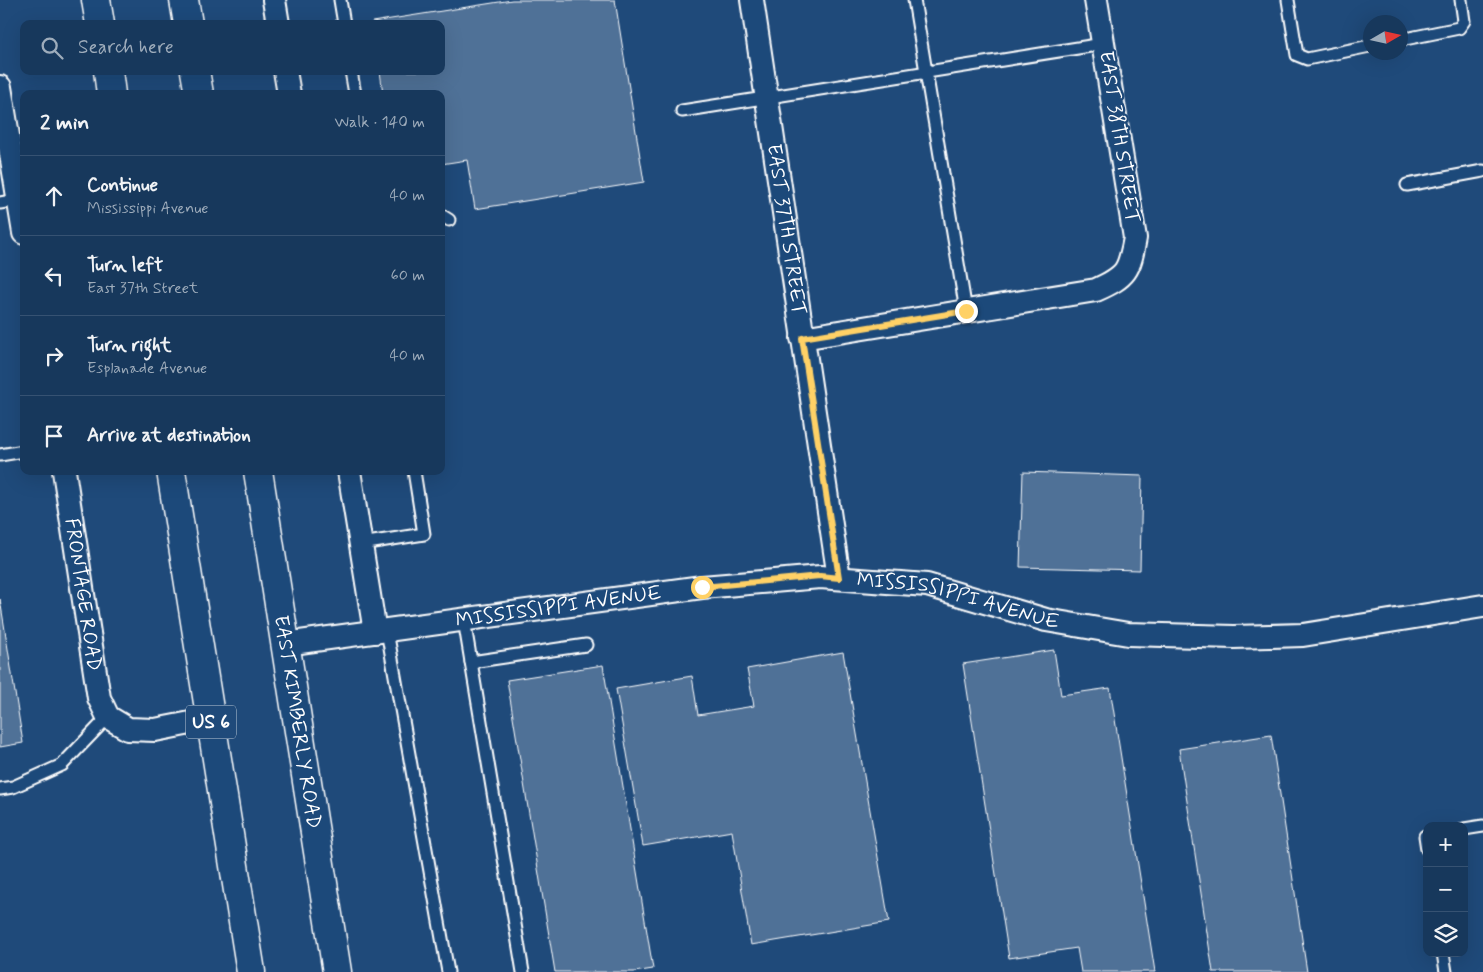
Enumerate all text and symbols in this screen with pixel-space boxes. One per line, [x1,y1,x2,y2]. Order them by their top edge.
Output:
north arrow [1363,15,1408,60]
search box [20,20,445,75]
icon: search [38,34,66,62]
text: Search here [78,35,174,60]
street label: EAST 38TH STREET [1092,49,1146,225]
text: 2 min [40,109,89,137]
text: Walk · 140 m [335,112,425,133]
street label: EAST 37TH STREET [760,142,813,317]
text: Continue [87,173,158,198]
icon: ahead [40,182,68,210]
text: 40 m [389,185,425,206]
text: Mississippi Avenue [87,198,209,219]
text: Turn left [87,253,163,278]
icon: left [40,262,68,290]
text: 60 m [391,265,425,286]
text: East 37th Street [87,278,198,299]
route end [955,300,978,323]
text: Turn right [87,333,171,358]
icon: right [40,342,68,370]
text: 40 m [389,345,425,366]
text: Esplanade Avenue [87,358,207,379]
icon: arrive [40,422,68,450]
text: Arrive at destination [87,423,251,448]
street label: FRONTAGE ROAD [58,516,108,673]
street label: MISSISSIPPI AVENUE [856,566,1061,636]
route start [691,576,714,599]
street label: MISSISSIPPI AVENUE [454,579,663,634]
street label: EAST KIMBERLY ROAD [267,613,328,831]
road number: US 6 [186,706,236,739]
map controls [1423,822,1468,957]
button: + [1423,822,1468,867]
button: − [1423,867,1468,912]
button: layers [1423,912,1468,957]

